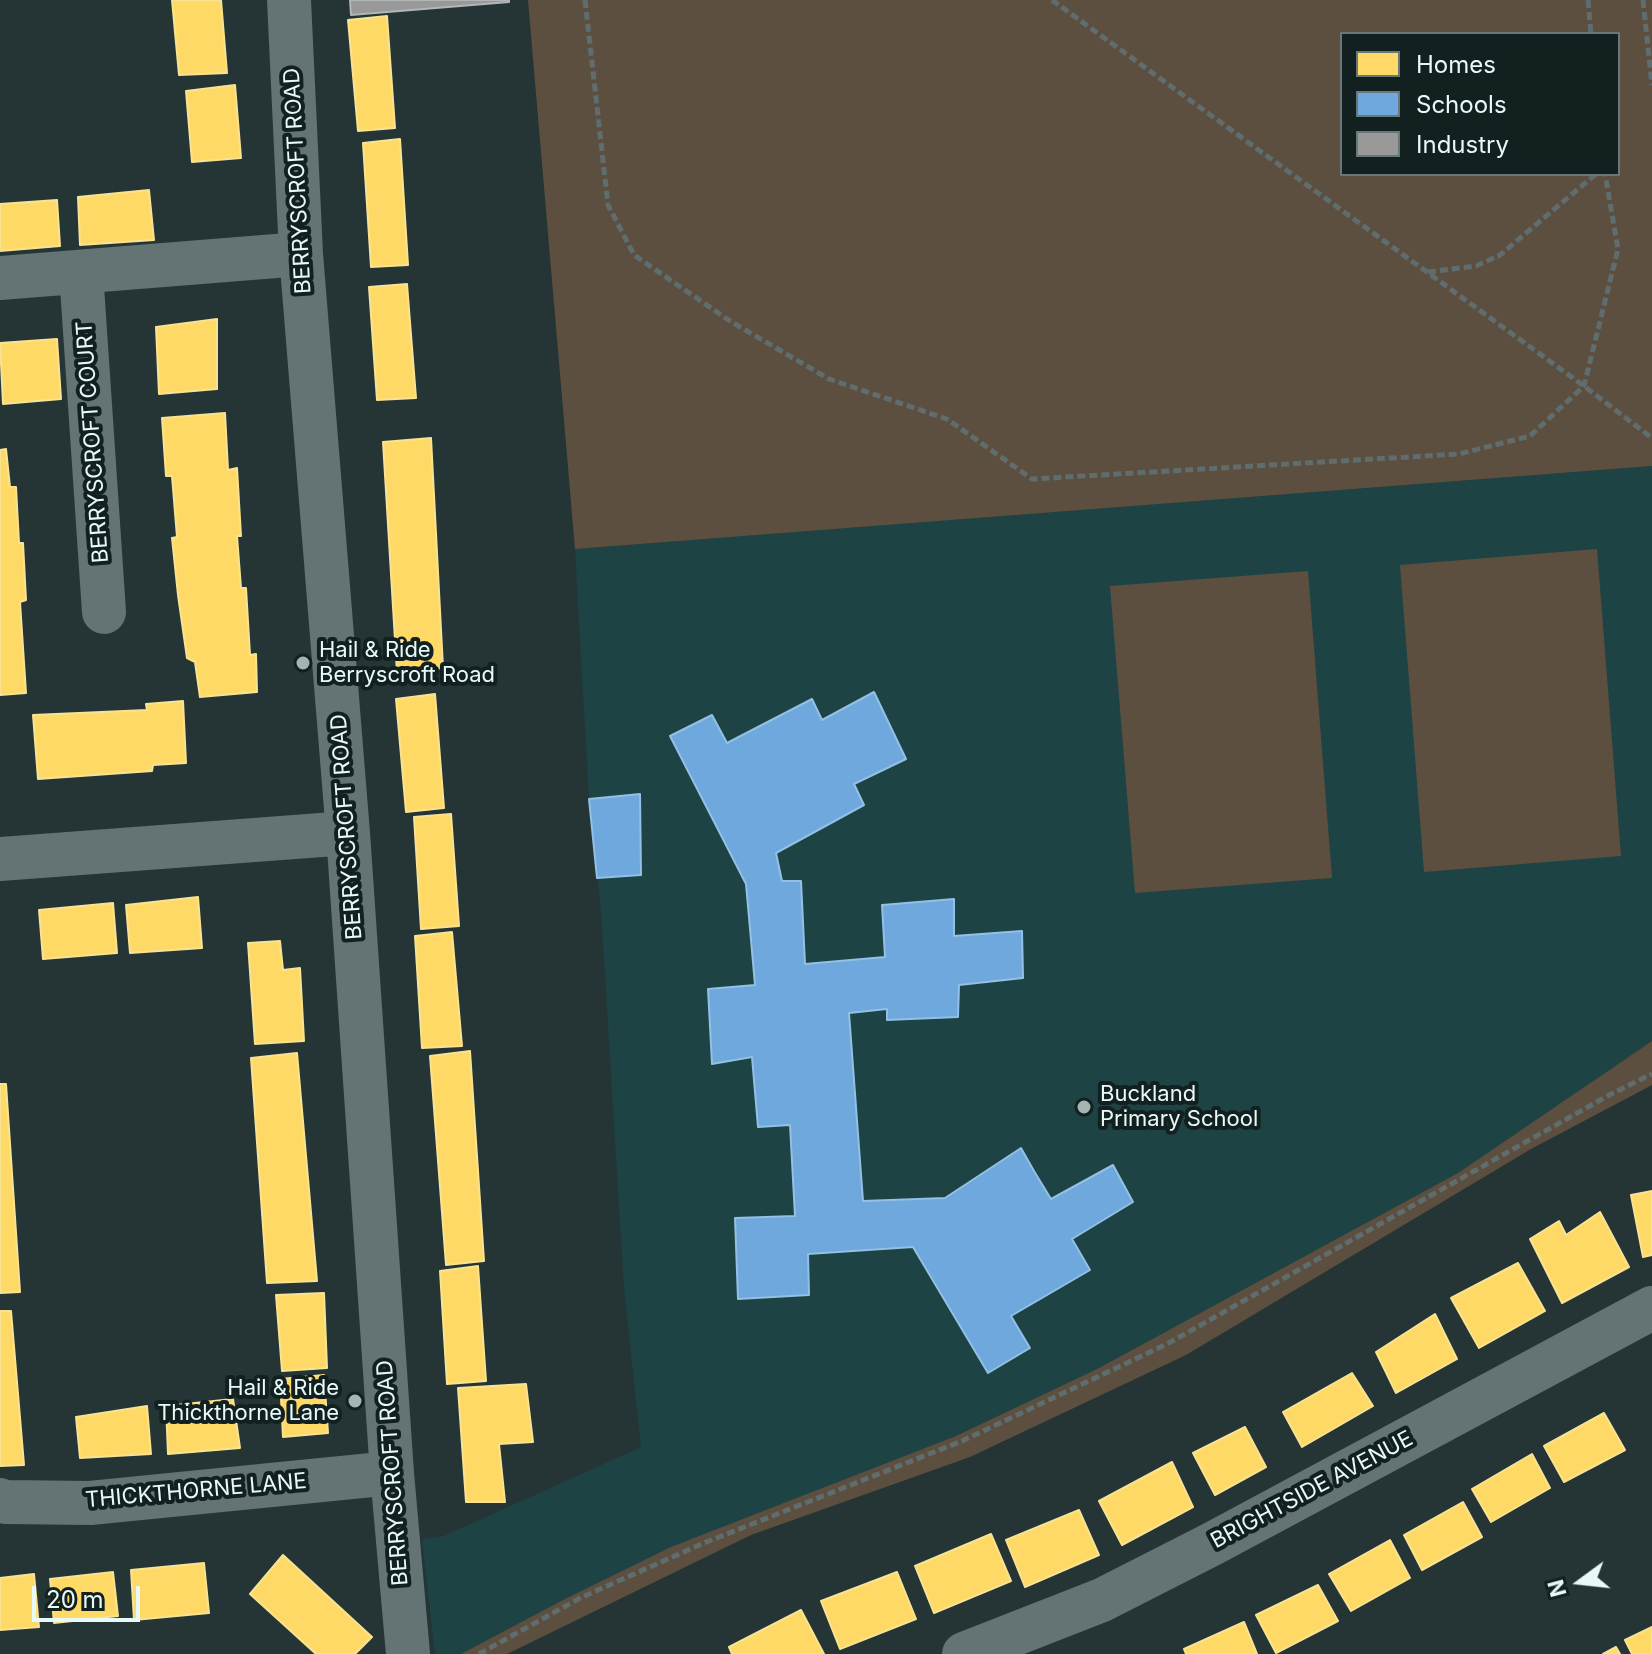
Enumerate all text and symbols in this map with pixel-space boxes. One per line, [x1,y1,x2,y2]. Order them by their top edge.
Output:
legend [1340,32,1620,176]
text: Homes [1416,50,1496,79]
street label: BERRYSCROFT ROAD [279,67,317,295]
text: Schools [1416,90,1507,119]
text: Industry [1416,130,1509,159]
street label: BERRYSCROFT COURT [71,320,115,564]
place label: Hail & Ride Berryscroft Road [319,637,495,688]
marker: Hail & Ride Berryscroft Road [294,654,312,672]
street label: BERRYSCROFT ROAD [326,713,368,941]
place label: Buckland Primary School [1100,1081,1258,1132]
marker: Buckland Primary School [1075,1098,1093,1116]
street label: BERRYSCROFT ROAD [372,1359,414,1587]
place label: Hail & Ride Thickthorne Lane [157,1375,339,1426]
marker: Hail & Ride Thickthorne Lane [346,1392,364,1410]
street label: BRIGHTSIDE AVENUE [1206,1426,1418,1554]
street label: THICKTHORNE LANE [84,1468,308,1514]
north arrow [1540,1542,1620,1622]
scale bar [36,1570,144,1620]
text: N [1542,1577,1572,1600]
text: 20 m [46,1585,104,1614]

